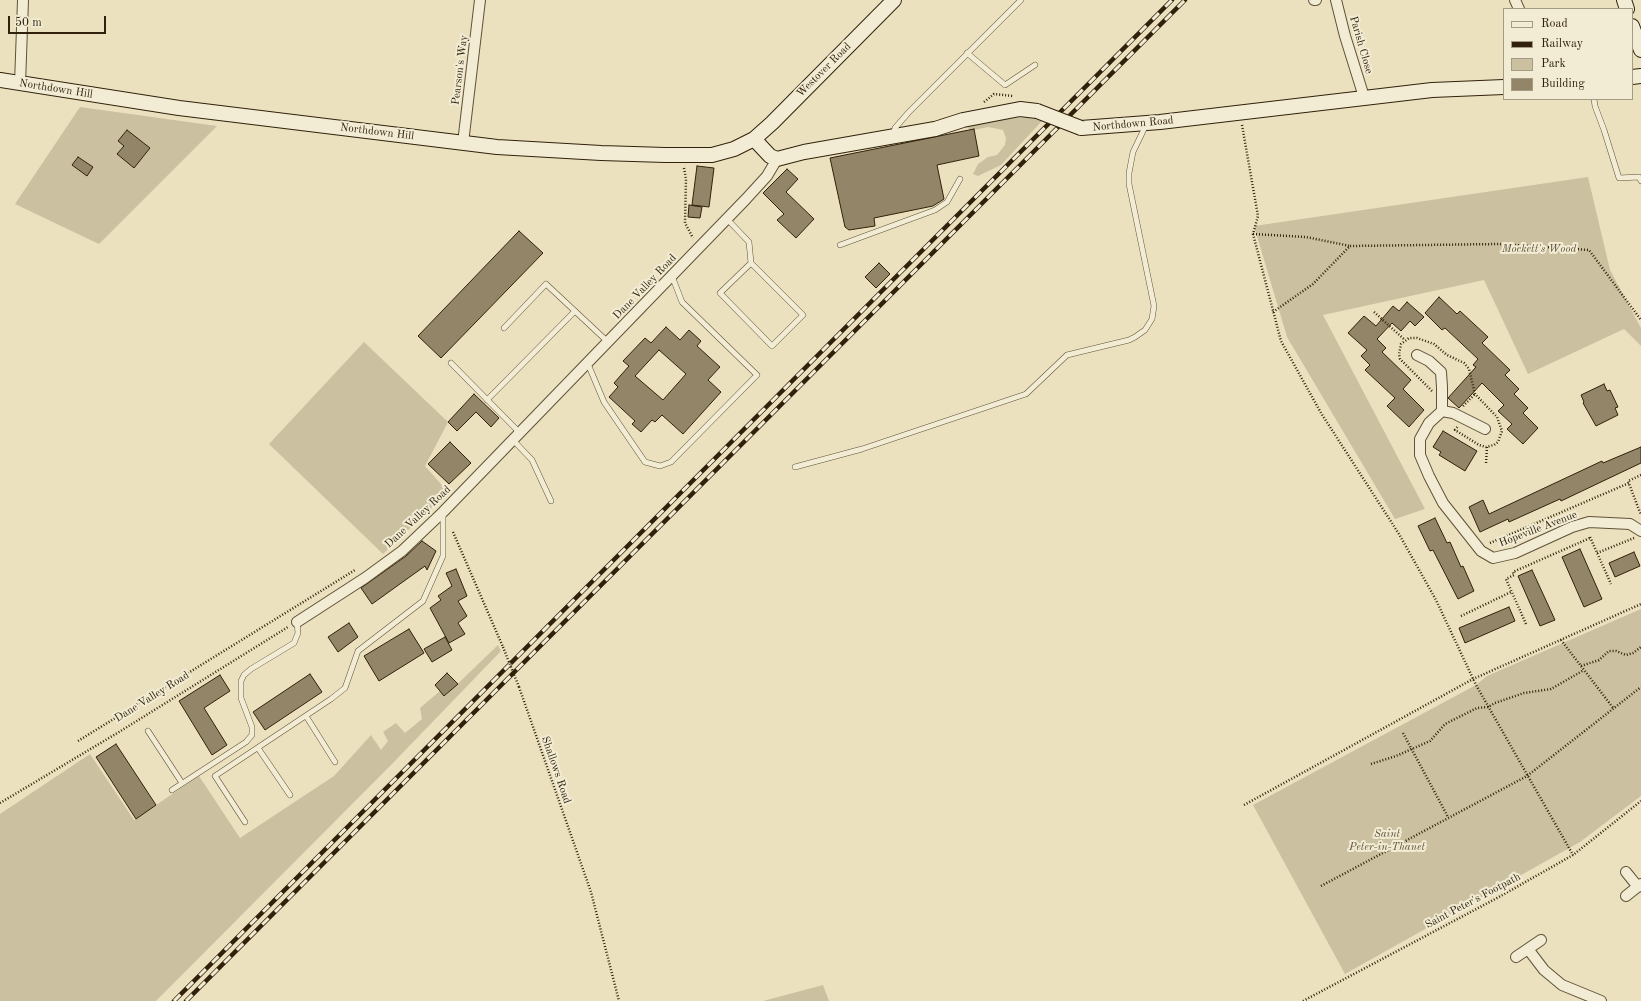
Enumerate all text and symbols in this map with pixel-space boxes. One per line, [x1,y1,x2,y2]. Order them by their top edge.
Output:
scale bar [10,8,108,34]
legend [1503,8,1633,100]
street label: Parish Close [1346,15,1376,75]
text: 50 m [15,17,42,29]
text: Road [1541,18,1568,30]
street label: Pearson's Way [449,34,471,106]
text: Railway [1541,38,1583,50]
street label: Westover Road [794,40,854,100]
text: Park [1541,58,1566,70]
street label: Northdown Hill [18,77,94,101]
text: Building [1541,78,1585,90]
street label: Northdown Road [1092,114,1174,134]
street label: Northdown Hill [339,121,415,143]
park label: Mockett's Wood [1502,242,1576,256]
street label: Dane Valley Road [611,252,679,322]
street label: Dane Valley Road [382,483,454,551]
street label: Hopeville Avenue [1497,508,1579,550]
street label: Dane Valley Road [112,669,192,725]
street label: Shallows Road [538,735,574,805]
park label: Saint Peter-in-Thanet [1349,827,1425,853]
street label: Saint Peter's Footpath [1423,870,1523,932]

